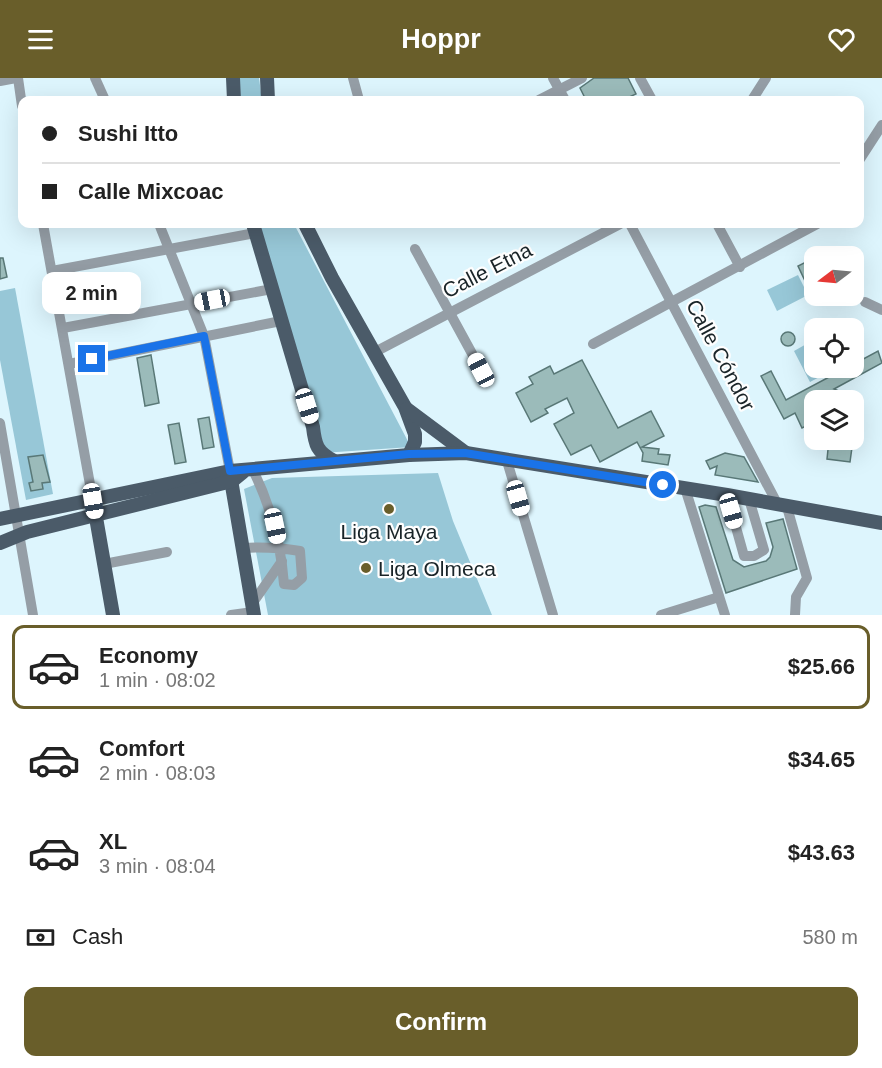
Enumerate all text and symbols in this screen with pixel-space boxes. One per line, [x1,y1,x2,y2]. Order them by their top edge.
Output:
icon: menu [24,23,57,56]
icon: heart [825,23,858,56]
text: Hoppr [401,24,481,54]
text: Sushi Itto [78,121,178,146]
text: Calle Mixcoac [78,179,224,204]
street label: Calle Etna [439,238,536,302]
north arrow [804,246,864,306]
map controls [804,246,864,450]
callout: 2 min [42,272,142,314]
text: 2 min [65,282,118,304]
car [193,288,231,312]
street label: Calle Cóndor [682,295,760,415]
button: locate [804,318,864,378]
route end [78,345,105,372]
car [465,350,497,390]
car [293,386,321,426]
button: layers [804,390,864,450]
route start [649,471,676,498]
car [504,478,532,518]
car [81,482,105,520]
car [717,491,745,531]
marker: Liga Maya [382,502,396,516]
car [262,507,288,545]
place label: Liga Maya [341,520,438,543]
place label: Liga Olmeca [378,557,496,580]
marker: Liga Olmeca [359,561,373,575]
icon: car [27,640,81,694]
text: Economy [99,643,198,668]
text: $25.66 [788,654,855,679]
text: 1 min · 08:02 [99,669,216,691]
icon: car [27,733,81,787]
text: Comfort [99,736,185,761]
text: $34.65 [788,747,855,772]
text: 2 min · 08:03 [99,762,216,784]
icon: car [27,826,81,880]
text: XL [99,829,127,854]
text: $43.63 [788,840,855,865]
text: 3 min · 08:04 [99,855,216,877]
icon: cash [24,921,57,954]
text: Cash [72,924,123,949]
text: 580 m [802,926,858,948]
button: Confirm [24,987,858,1056]

